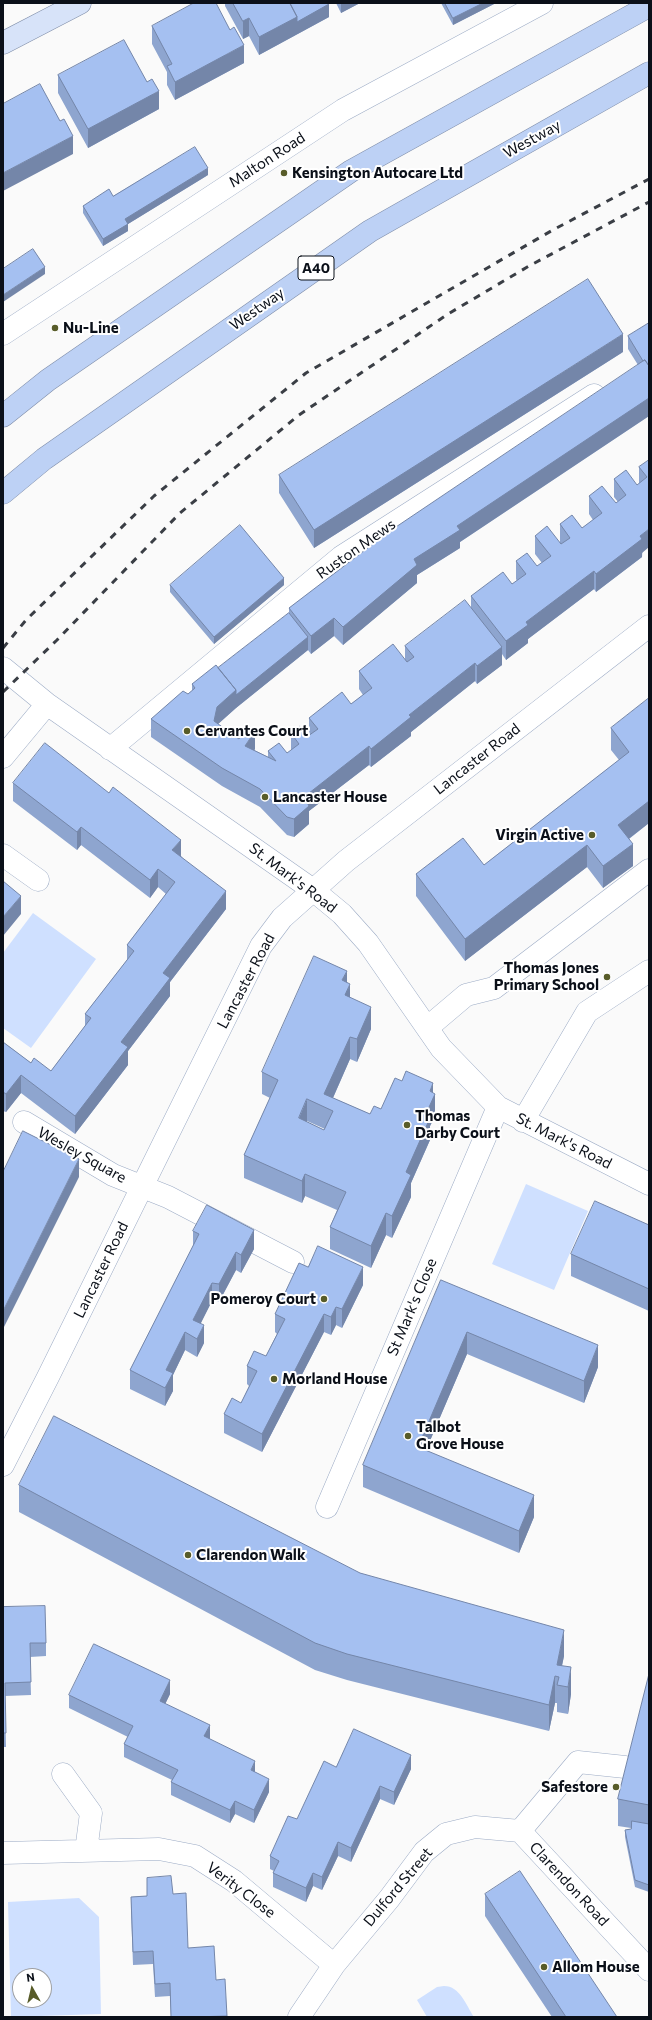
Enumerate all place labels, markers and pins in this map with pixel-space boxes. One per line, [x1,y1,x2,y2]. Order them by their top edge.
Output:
place label: Kensington Autocare Ltd [292,164,463,182]
marker: Kensington Autocare Ltd [279,168,289,178]
place label: Nu-Line [63,319,119,337]
marker: Nu-Line [50,323,60,333]
place label: Cervantes Court [195,722,308,740]
marker: Cervantes Court [182,726,192,736]
place label: Lancaster House [273,788,387,806]
marker: Lancaster House [260,792,270,802]
place label: Virgin Active [495,826,584,844]
marker: Virgin Active [587,830,597,840]
place label: Thomas Jones Primary School [494,959,599,994]
marker: Thomas Jones Primary School [602,972,612,982]
place label: Thomas Darby Court [415,1107,500,1142]
marker: Thomas Darby Court [402,1120,412,1130]
place label: Pomeroy Court [211,1290,316,1308]
marker: Pomeroy Court [319,1294,329,1304]
place label: Morland House [282,1370,387,1388]
marker: Morland House [269,1374,279,1384]
place label: Talbot Grove House [416,1418,504,1453]
marker: Talbot Grove House [403,1431,413,1441]
place label: Clarendon Walk [196,1546,306,1564]
marker: Clarendon Walk [183,1550,193,1560]
place label: Safestore [541,1778,608,1796]
marker: Safestore [611,1782,621,1792]
place label: Allom House [552,1958,640,1976]
marker: Allom House [539,1962,549,1972]

